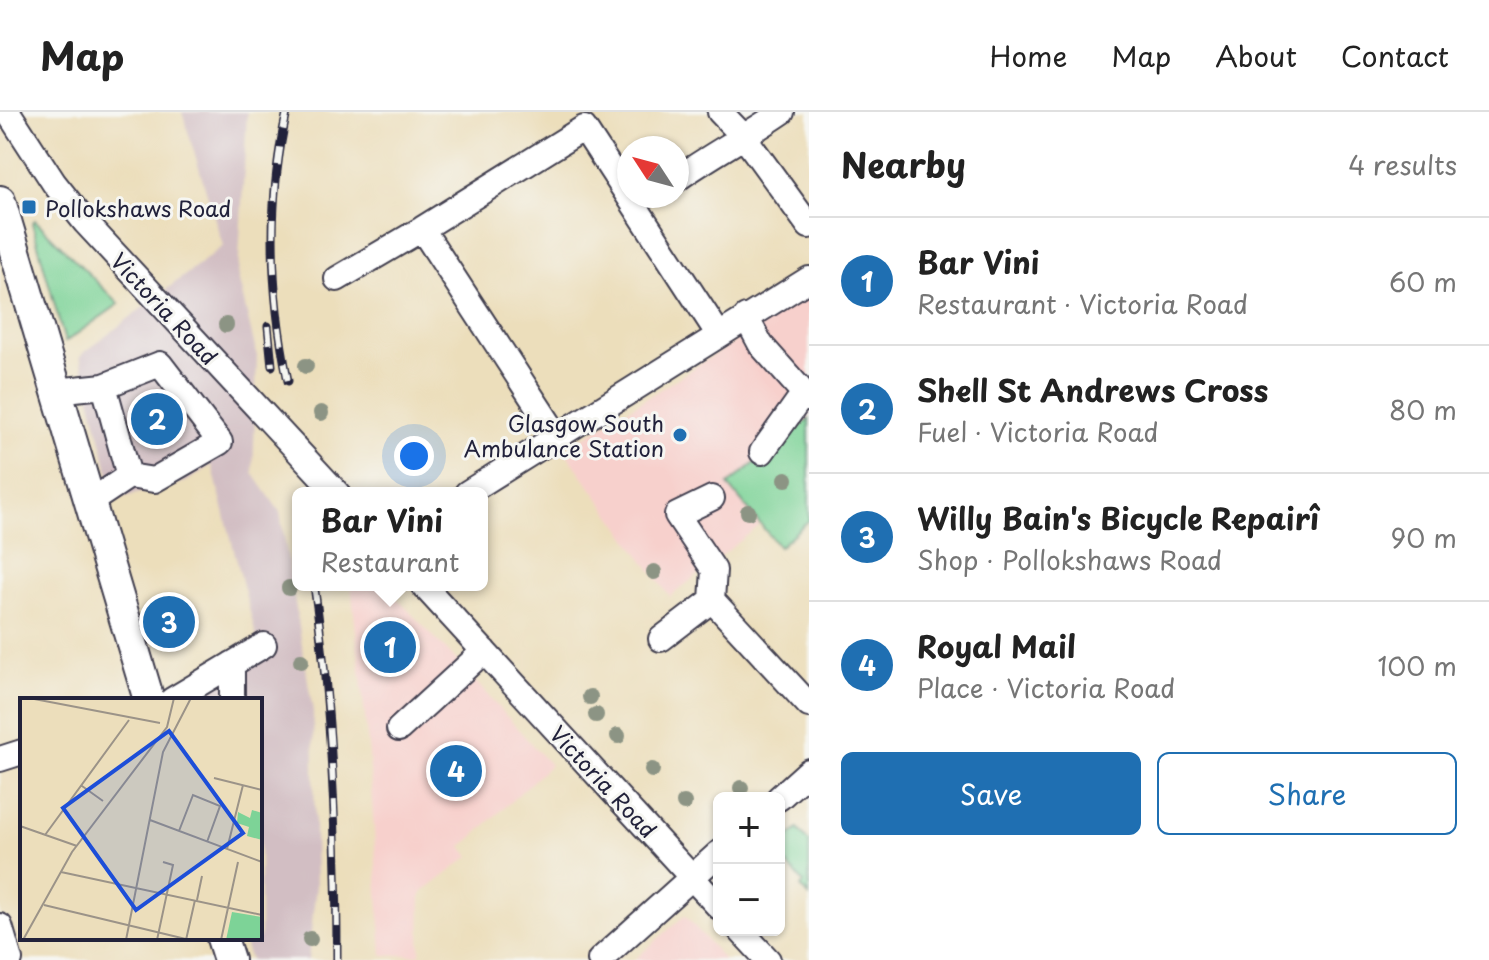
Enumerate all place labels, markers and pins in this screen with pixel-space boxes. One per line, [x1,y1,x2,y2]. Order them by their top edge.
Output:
place label: Pollokshaws Road [45,191,231,224]
marker: Pollokshaws Road [20,198,38,216]
pin: 2 [131,389,183,449]
place label: Glasgow South Ambulance Station [464,406,664,464]
marker: Glasgow South Ambulance Station [671,426,689,444]
pin: 3 [143,592,195,652]
pin: 1 [364,617,416,677]
pin: 4 [430,741,482,801]

